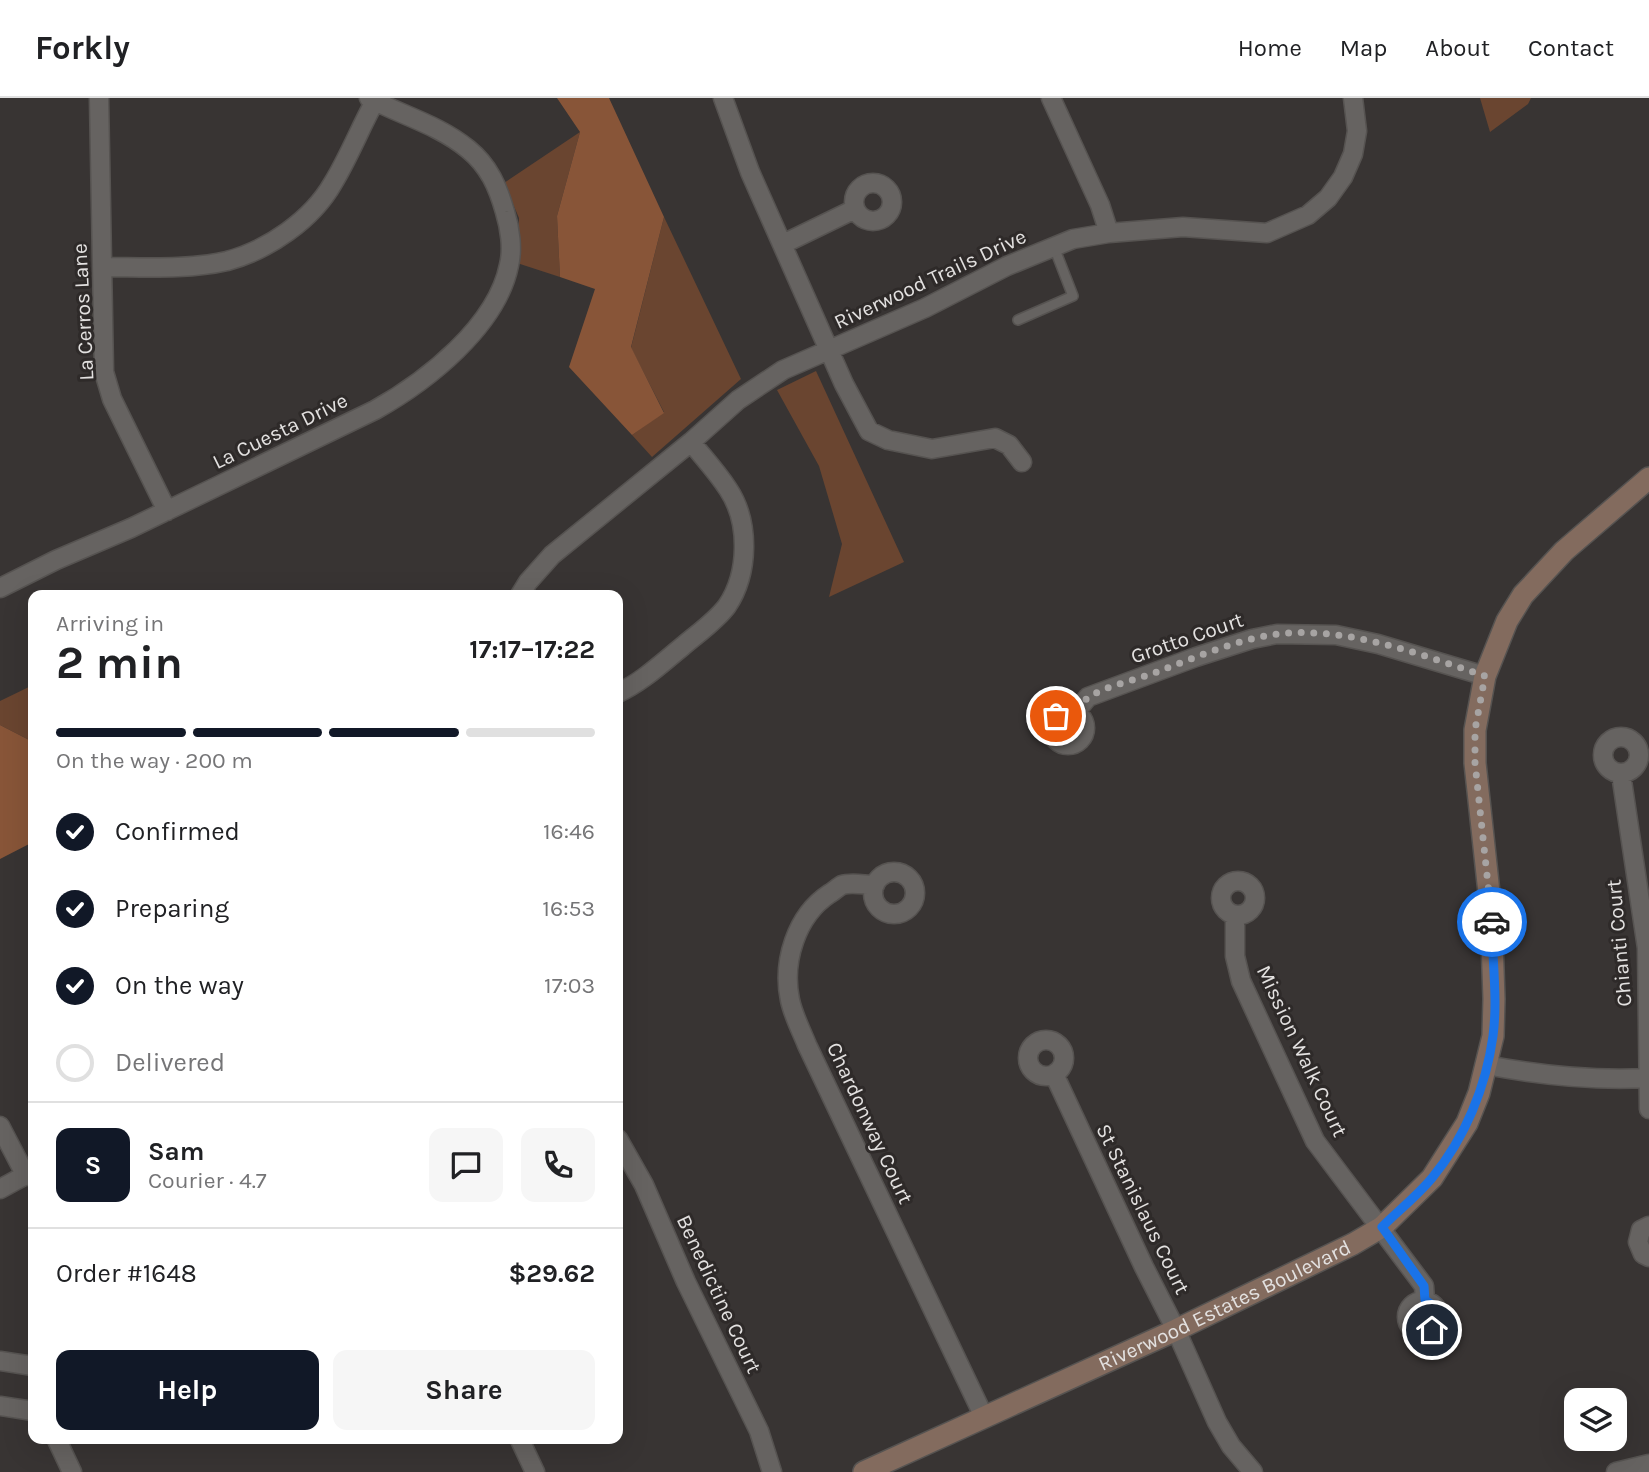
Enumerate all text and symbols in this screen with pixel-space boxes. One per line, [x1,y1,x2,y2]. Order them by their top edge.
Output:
text: Forkly [35,29,130,67]
text: Home [1238,34,1302,62]
text: Map [1340,34,1387,62]
text: About [1425,34,1490,62]
text: Contact [1528,34,1614,62]
street label: Riverwood Trails Drive [830,224,1030,334]
street label: La Cerros Lane [67,243,99,381]
street label: La Cuesta Drive [209,388,351,474]
street label: Grotto Court [1128,608,1247,668]
text: Arriving in [56,610,164,637]
text: 17:17–17:22 [469,634,595,665]
text: 2 min [56,636,183,690]
pin [1026,686,1086,746]
icon: bag [1037,697,1075,735]
text: On the way · 200 m [56,747,253,774]
icon: check [56,813,94,851]
text: Confirmed [115,816,240,847]
text: 16:46 [543,818,595,845]
street label: Chianti Court [1601,878,1637,1008]
courier [1457,887,1527,957]
icon: check [56,890,94,928]
text: Preparing [115,893,229,924]
text: 16:53 [542,895,595,922]
icon: car [1473,903,1511,941]
street label: Mission Walk Court [1252,961,1352,1141]
icon: check [56,967,94,1005]
text: On the way [115,970,244,1001]
text: 17:03 [544,972,595,999]
street label: Chardonway Court [822,1038,918,1208]
text: Delivered [115,1047,225,1078]
street label: St Stanislaus Court [1091,1120,1195,1298]
button: chat [429,1128,503,1202]
button: phone [521,1128,595,1202]
text: Sam [148,1136,204,1167]
text: S [85,1150,101,1181]
text: Courier · 4.7 [148,1167,267,1194]
street label: Benedictine Court [672,1211,766,1377]
street label: Riverwood Estates Boulevard [1094,1235,1355,1376]
text: Order #1648 [56,1258,197,1289]
text: $29.62 [508,1258,595,1289]
pin [1402,1300,1462,1360]
icon: home [1413,1311,1451,1349]
button: Help [56,1350,319,1430]
button: Share [333,1350,595,1430]
map controls [1564,1388,1627,1451]
button: layers [1564,1388,1627,1451]

